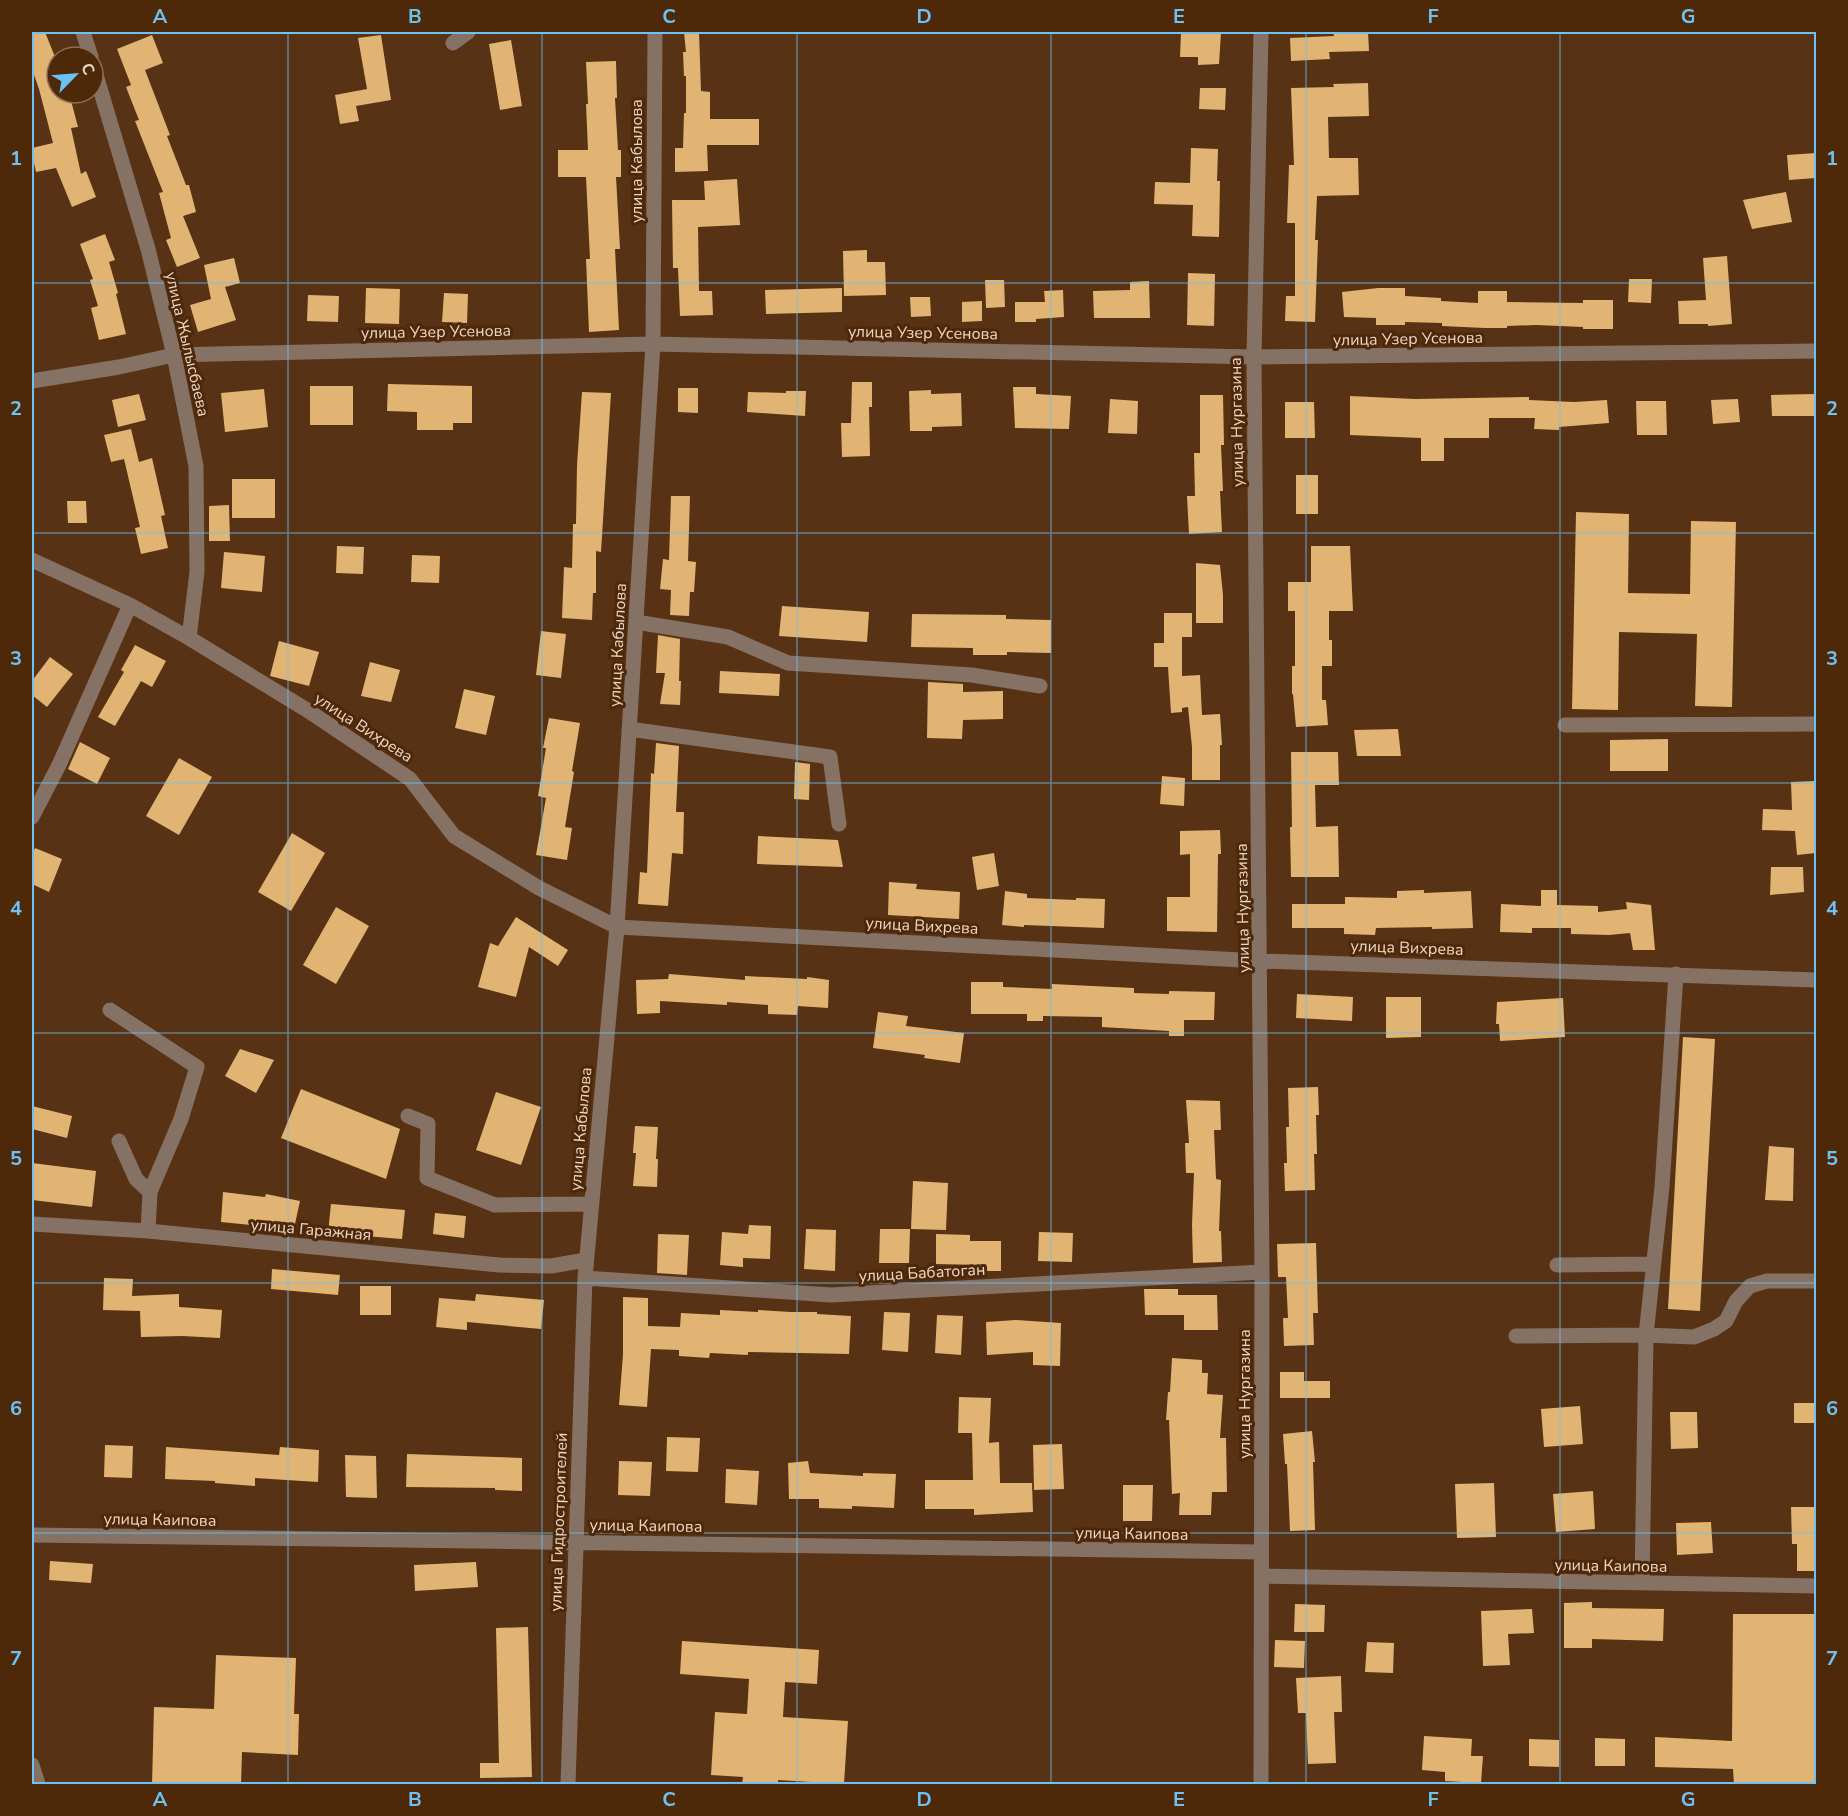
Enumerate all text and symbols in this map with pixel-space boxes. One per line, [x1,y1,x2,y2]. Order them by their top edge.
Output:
text: A [153,3,168,30]
text: B [408,3,422,30]
text: C [662,3,676,30]
text: D [916,3,932,30]
text: E [1173,3,1185,30]
text: F [1427,3,1439,30]
text: G [1681,3,1695,30]
north arrow [45,45,105,105]
text: С [75,60,100,79]
street label: улица Кабылова [626,99,648,223]
text: 1 [10,145,22,172]
text: 1 [1826,145,1838,172]
street label: улица Жылысбаева [160,270,214,419]
street label: улица Узер Усенова [361,320,511,344]
street label: улица Узер Усенова [848,321,998,345]
street label: улица Узер Усенова [1333,327,1483,351]
street label: улица Нургазина [1225,357,1249,487]
text: 2 [10,395,22,422]
text: 2 [1826,395,1838,422]
street label: улица Кабылова [604,583,632,708]
text: 3 [10,645,22,672]
text: 3 [1826,645,1838,672]
street label: улица Вихрева [310,688,417,768]
street label: улица Нургазина [1231,843,1255,973]
text: 4 [10,895,22,922]
text: 4 [1826,895,1838,922]
street label: улица Вихрева [865,912,979,940]
street label: улица Вихрева [1350,935,1464,961]
street label: улица Кабылова [565,1066,597,1192]
text: 5 [10,1145,22,1172]
text: 5 [1826,1145,1838,1172]
street label: улица Гаражная [250,1214,372,1246]
street label: улица Бабатоган [858,1259,986,1287]
street label: улица Нургазина [1234,1329,1256,1459]
text: 6 [10,1395,22,1422]
text: 6 [1826,1395,1838,1422]
street label: улица Гидростроителей [545,1432,573,1612]
street label: улица Каипова [103,1508,217,1532]
street label: улица Каипова [589,1514,703,1538]
street label: улица Каипова [1075,1522,1189,1546]
street label: улица Каипова [1554,1554,1668,1578]
text: 7 [10,1645,22,1672]
text: 7 [1826,1645,1838,1672]
text: A [153,1786,168,1813]
text: B [408,1786,422,1813]
text: C [662,1786,676,1813]
text: D [916,1786,932,1813]
text: E [1173,1786,1185,1813]
text: F [1427,1786,1439,1813]
text: G [1681,1786,1695,1813]

